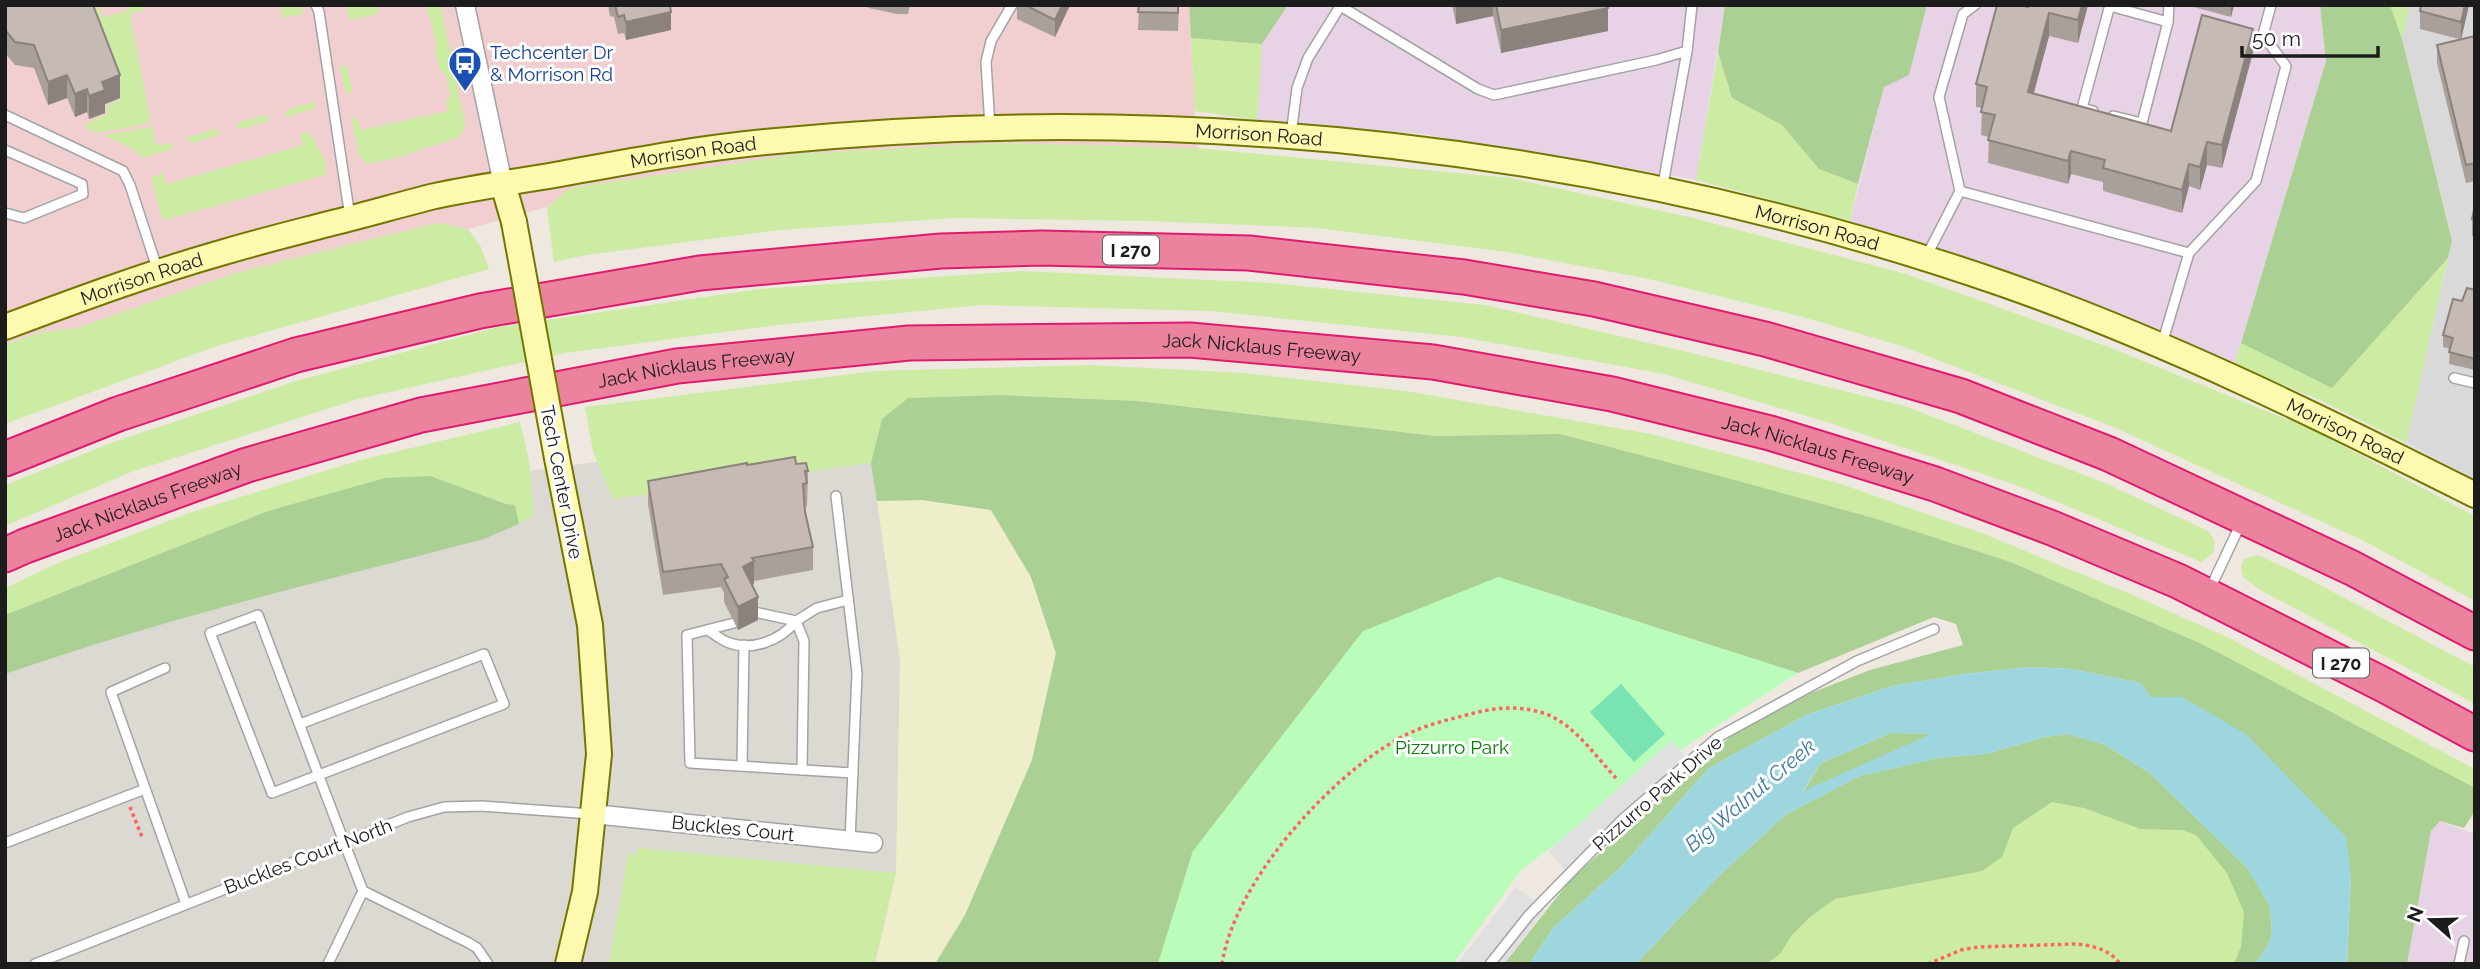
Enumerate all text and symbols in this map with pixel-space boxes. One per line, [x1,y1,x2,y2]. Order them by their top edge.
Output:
scale bar [2242,14,2378,58]
text: 50 m [2252,26,2301,51]
place label: Techcenter Dr & Morrison Rd [490,41,614,85]
bus stop icon: Techcenter Dr & Morrison Rd [446,44,484,93]
street label: Morrison Road [1195,119,1323,150]
street label: Morrison Road [629,132,758,172]
street label: Morrison Road [1753,200,1882,255]
road number: I 270 [1103,236,1159,264]
street label: Morrison Road [78,248,205,309]
street label: Jack Nicklaus Freeway [1162,329,1362,366]
street label: Jack Nicklaus Freeway [596,343,796,392]
street label: Morrison Road [2283,393,2408,469]
street label: Tech Center Drive [536,403,588,561]
street label: Jack Nicklaus Freeway [1719,410,1917,488]
street label: Jack Nicklaus Freeway [50,457,245,546]
road number: I 270 [2313,648,2369,678]
street label: Pizzurro Park Drive [1588,731,1726,855]
water label: Big Walnut Creek [1680,733,1820,857]
park label: Pizzurro Park [1395,736,1509,758]
street label: Buckles Court [670,811,796,845]
street label: Buckles Court North [221,814,395,898]
north arrow [2396,885,2466,955]
text: N [2402,904,2428,925]

